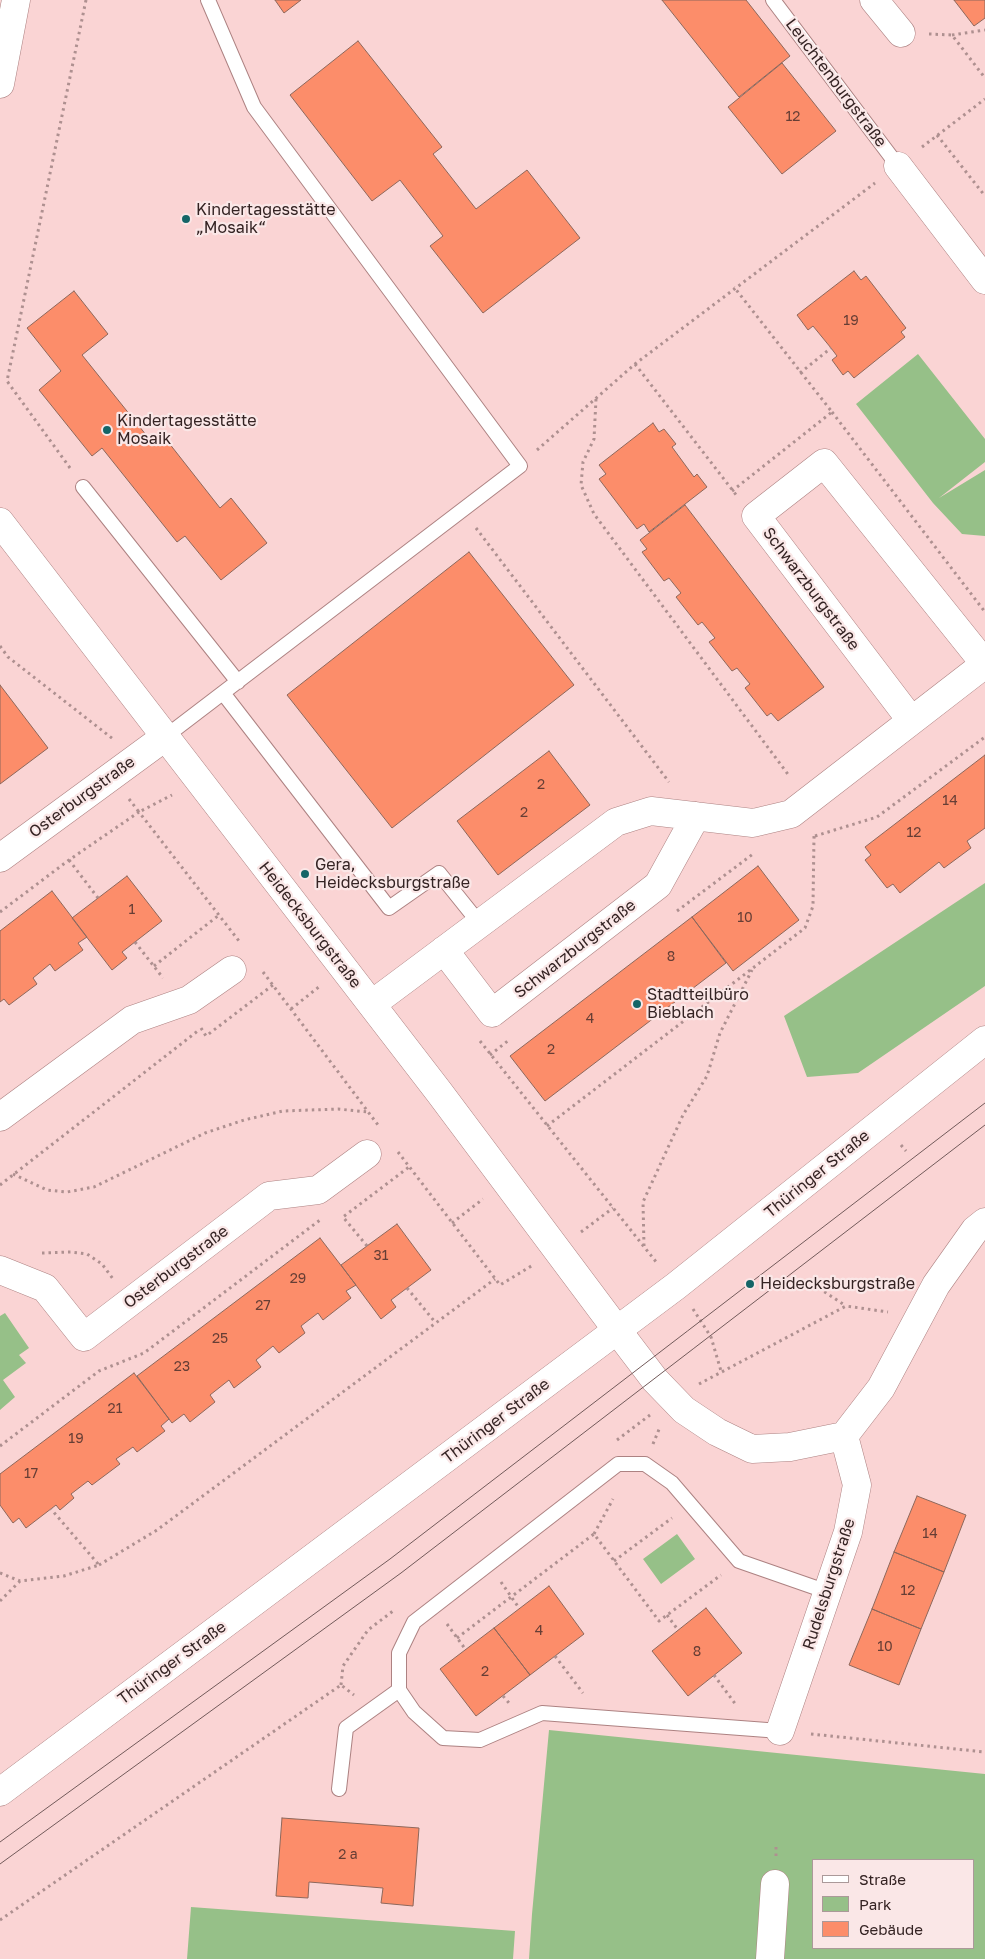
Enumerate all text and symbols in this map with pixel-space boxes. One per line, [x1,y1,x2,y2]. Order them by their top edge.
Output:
street label: Leuchtenburgstraße [781,15,891,151]
house number: 12 [786,109,800,125]
place label: Kindertagesstätte „Mosaik“ [196,200,336,238]
marker: Kindertagesstätte „Mosaik“ [180,213,192,225]
house number: 19 [843,313,859,329]
place label: Kindertagesstätte Mosaik [117,411,257,449]
marker: Kindertagesstätte Mosaik [101,424,113,436]
street label: Schwarzburgstraße [759,524,863,654]
street label: Osterburgstraße [25,752,139,842]
house number: 2 [537,777,545,793]
house number: 14 [942,793,958,809]
house number: 2 [520,805,528,821]
house number: 12 [907,825,921,841]
place label: Gera, Heidecksburgstraße [315,855,470,893]
street label: Heidecksburgstraße [255,858,365,992]
marker: Gera, Heidecksburgstraße [299,868,311,880]
street label: Schwarzburgstraße [510,896,640,1002]
house number: 1 [129,902,135,918]
house number: 10 [737,910,753,926]
house number: 8 [667,949,675,965]
place label: Stadtteilbüro Bieblach [647,985,749,1023]
marker: Stadtteilbüro Bieblach [631,998,643,1010]
house number: 4 [586,1011,594,1027]
house number: 2 [547,1042,555,1058]
street label: Thüringer Straße [761,1126,873,1222]
street label: Osterburgstraße [120,1221,232,1313]
house number: 31 [374,1248,388,1264]
house number: 29 [290,1271,306,1287]
place label: Heidecksburgstraße [760,1274,915,1294]
marker: Heidecksburgstraße [744,1278,756,1290]
house number: 27 [255,1298,271,1314]
house number: 25 [212,1331,228,1347]
house number: 23 [174,1359,190,1375]
street label: Thüringer Straße [439,1374,553,1468]
house number: 21 [108,1401,122,1417]
house number: 19 [68,1431,84,1447]
house number: 17 [24,1466,38,1482]
street label: Rudelsburgstraße [799,1516,859,1652]
house number: 14 [922,1526,938,1542]
house number: 12 [901,1583,915,1599]
street label: Thüringer Straße [114,1617,230,1709]
house number: 4 [535,1623,543,1639]
house number: 10 [877,1639,893,1655]
house number: 8 [693,1644,701,1660]
house number: 2 [481,1664,489,1680]
house number: 2 a [338,1847,358,1863]
legend [812,1859,975,1949]
text: Straße [859,1870,906,1888]
text: Park [859,1895,891,1913]
text: Gebäude [859,1920,923,1938]

